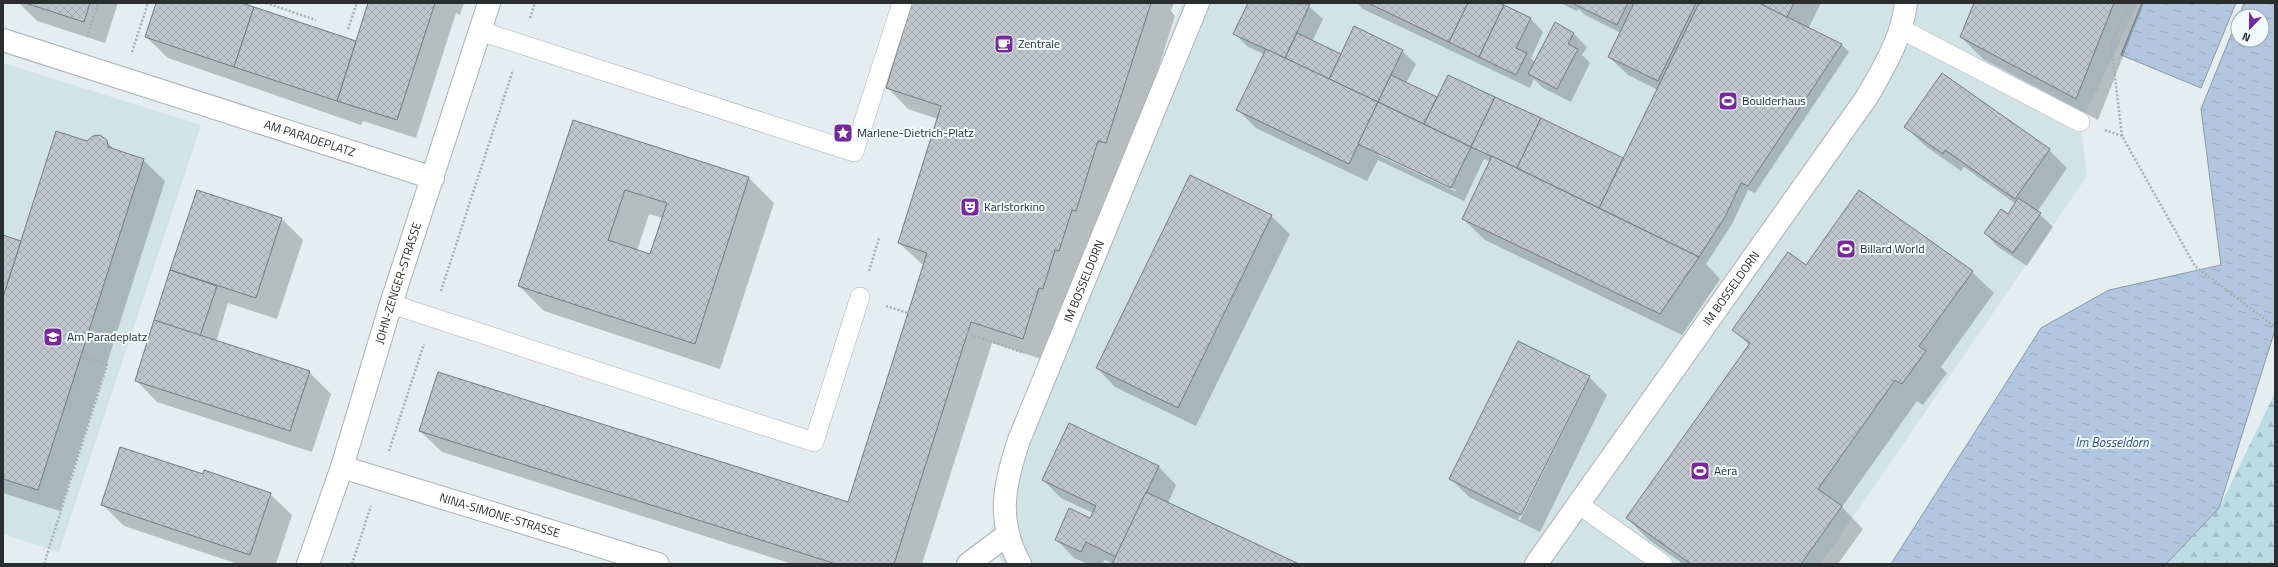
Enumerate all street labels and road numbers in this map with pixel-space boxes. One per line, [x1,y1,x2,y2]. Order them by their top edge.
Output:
street label: AM PARADEPLATZ [262,114,358,161]
street label: JOHN-ZENGER-STRASSE [369,219,426,346]
street label: IM BOSSELDORN [1058,237,1109,325]
street label: IM BOSSELDORN [1698,247,1764,329]
street label: NINA-SIMONE-STRASSE [437,488,563,542]

